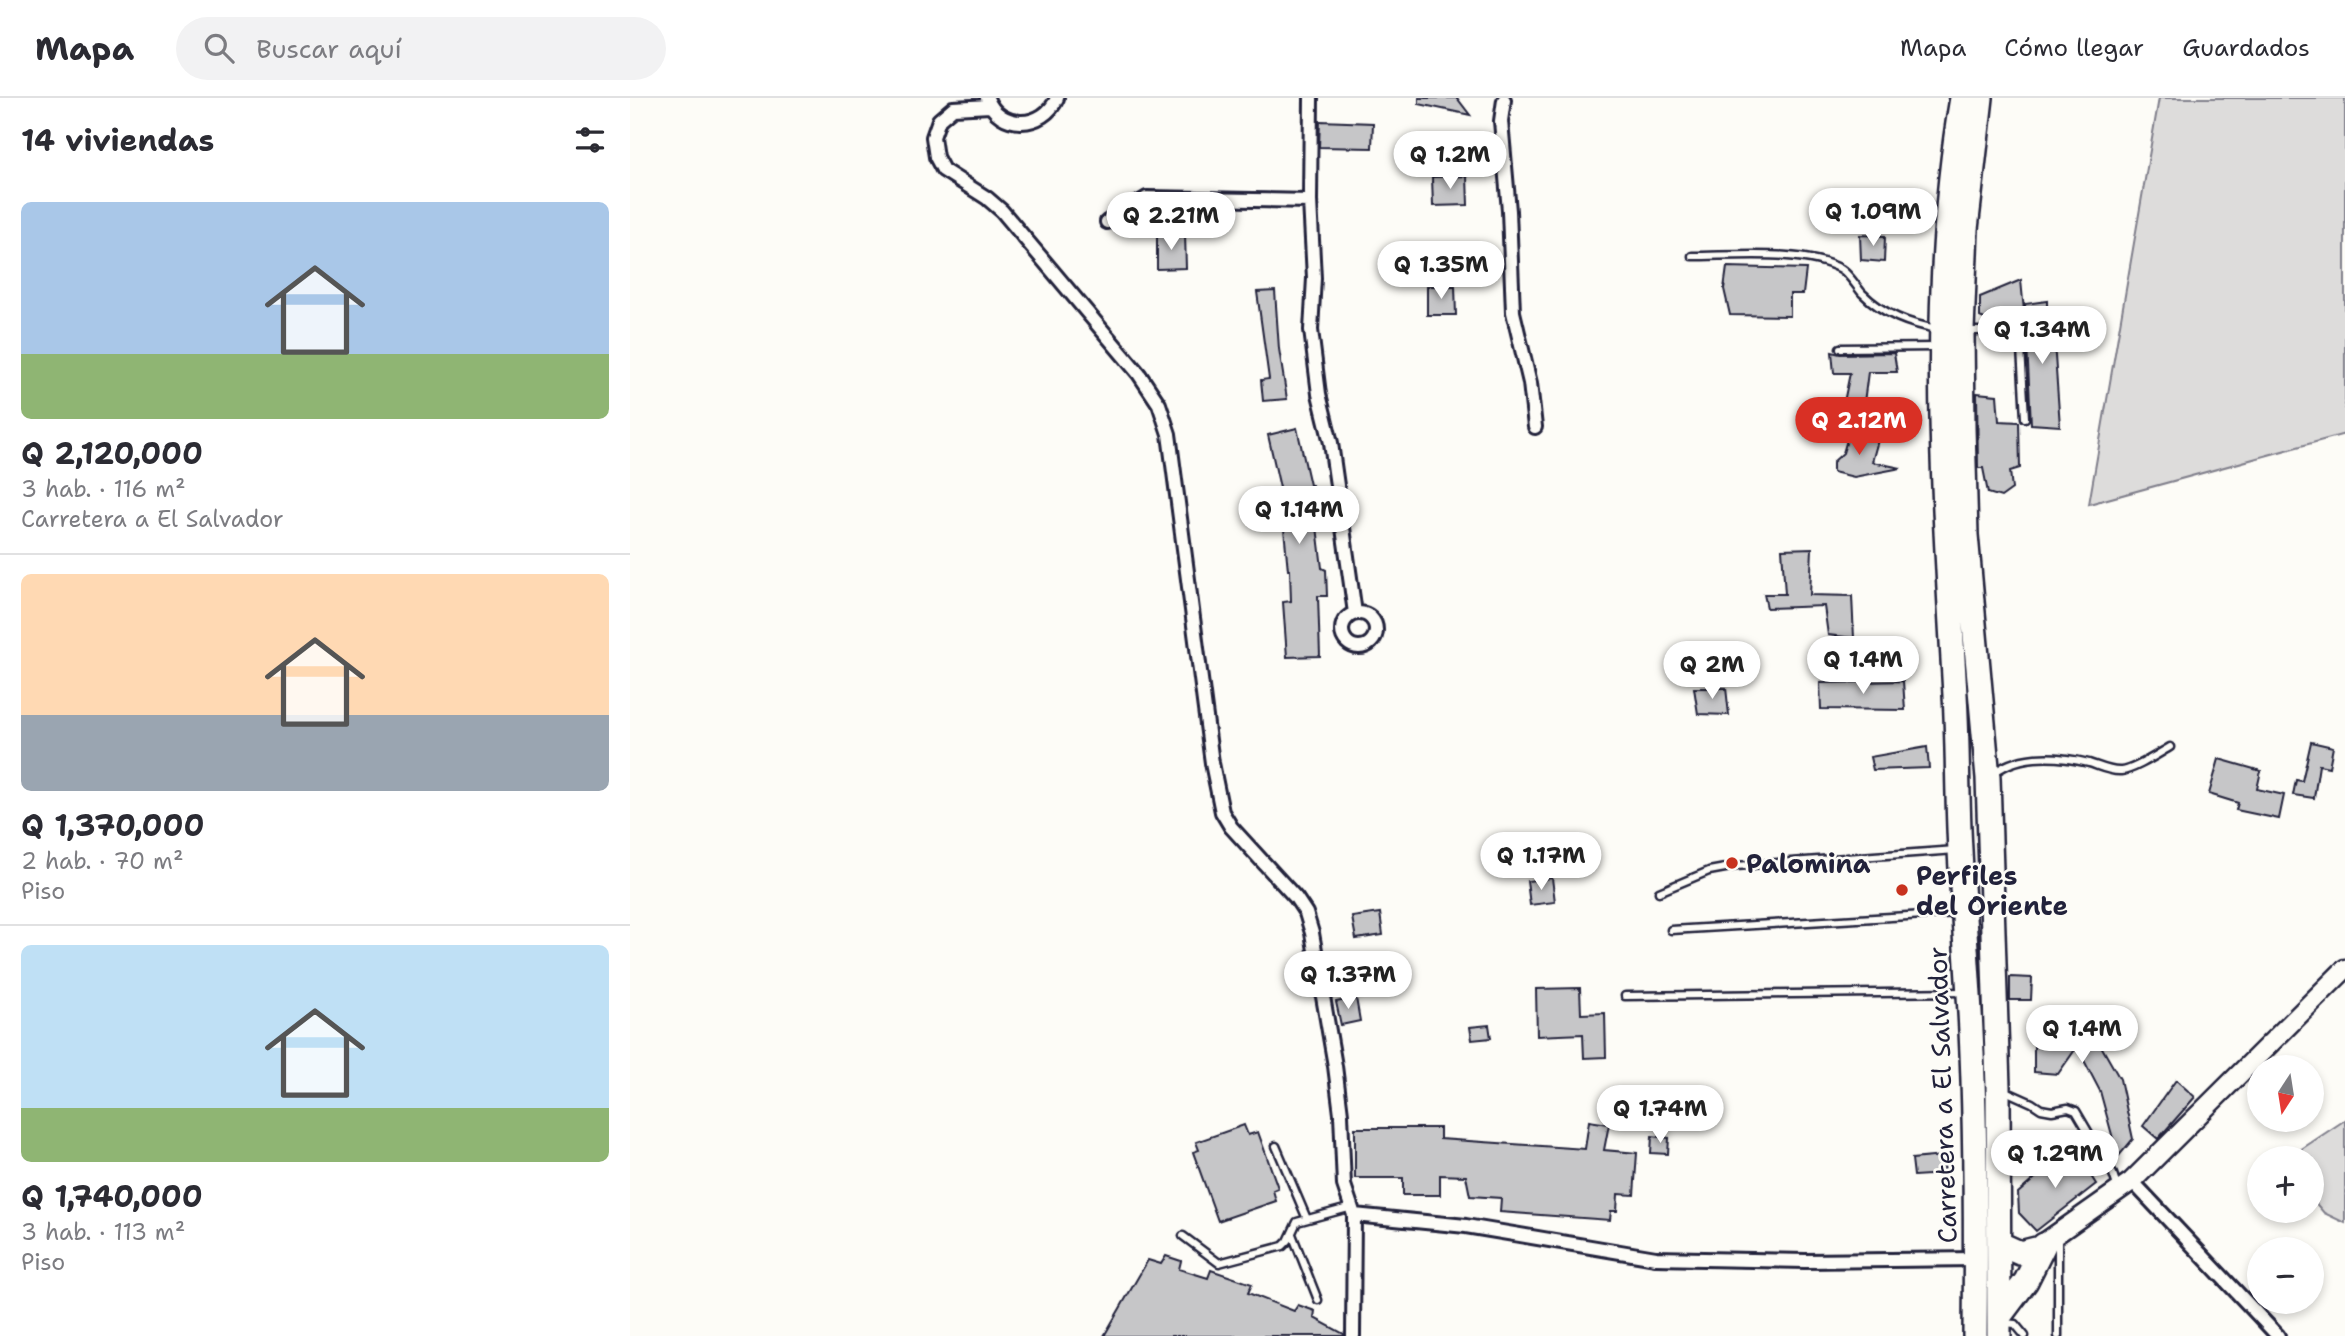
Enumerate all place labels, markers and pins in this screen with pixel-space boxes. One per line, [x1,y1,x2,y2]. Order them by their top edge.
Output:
pin: Q 1.2M [1393,132,1507,191]
pin: Q 1.09M [1808,188,1938,248]
pin: Q 2.21M [1106,192,1236,252]
pin: Q 1.35M [1376,242,1506,301]
pin: Q 1.34M [1977,306,2107,366]
pin: Q 2.12M [1794,398,1924,457]
pin: Q 1.14M [1234,486,1364,546]
pin: Q 1.4M [1806,636,1920,696]
pin: Q 2M [1671,642,1753,701]
pin: Q 1.17M [1476,832,1606,892]
place label: Palomina [1746,846,1871,881]
marker: Palomina [1724,855,1740,871]
place label: Perfiles del Oriente [1916,858,2068,923]
marker: Perfiles del Oriente [1894,882,1910,898]
pin: Q 1.37M [1283,951,1413,1011]
pin: Q 1.4M [2025,1006,2139,1065]
pin: Q 1.74M [1595,1086,1725,1145]
pin: Q 1.29M [1990,1130,2120,1190]

